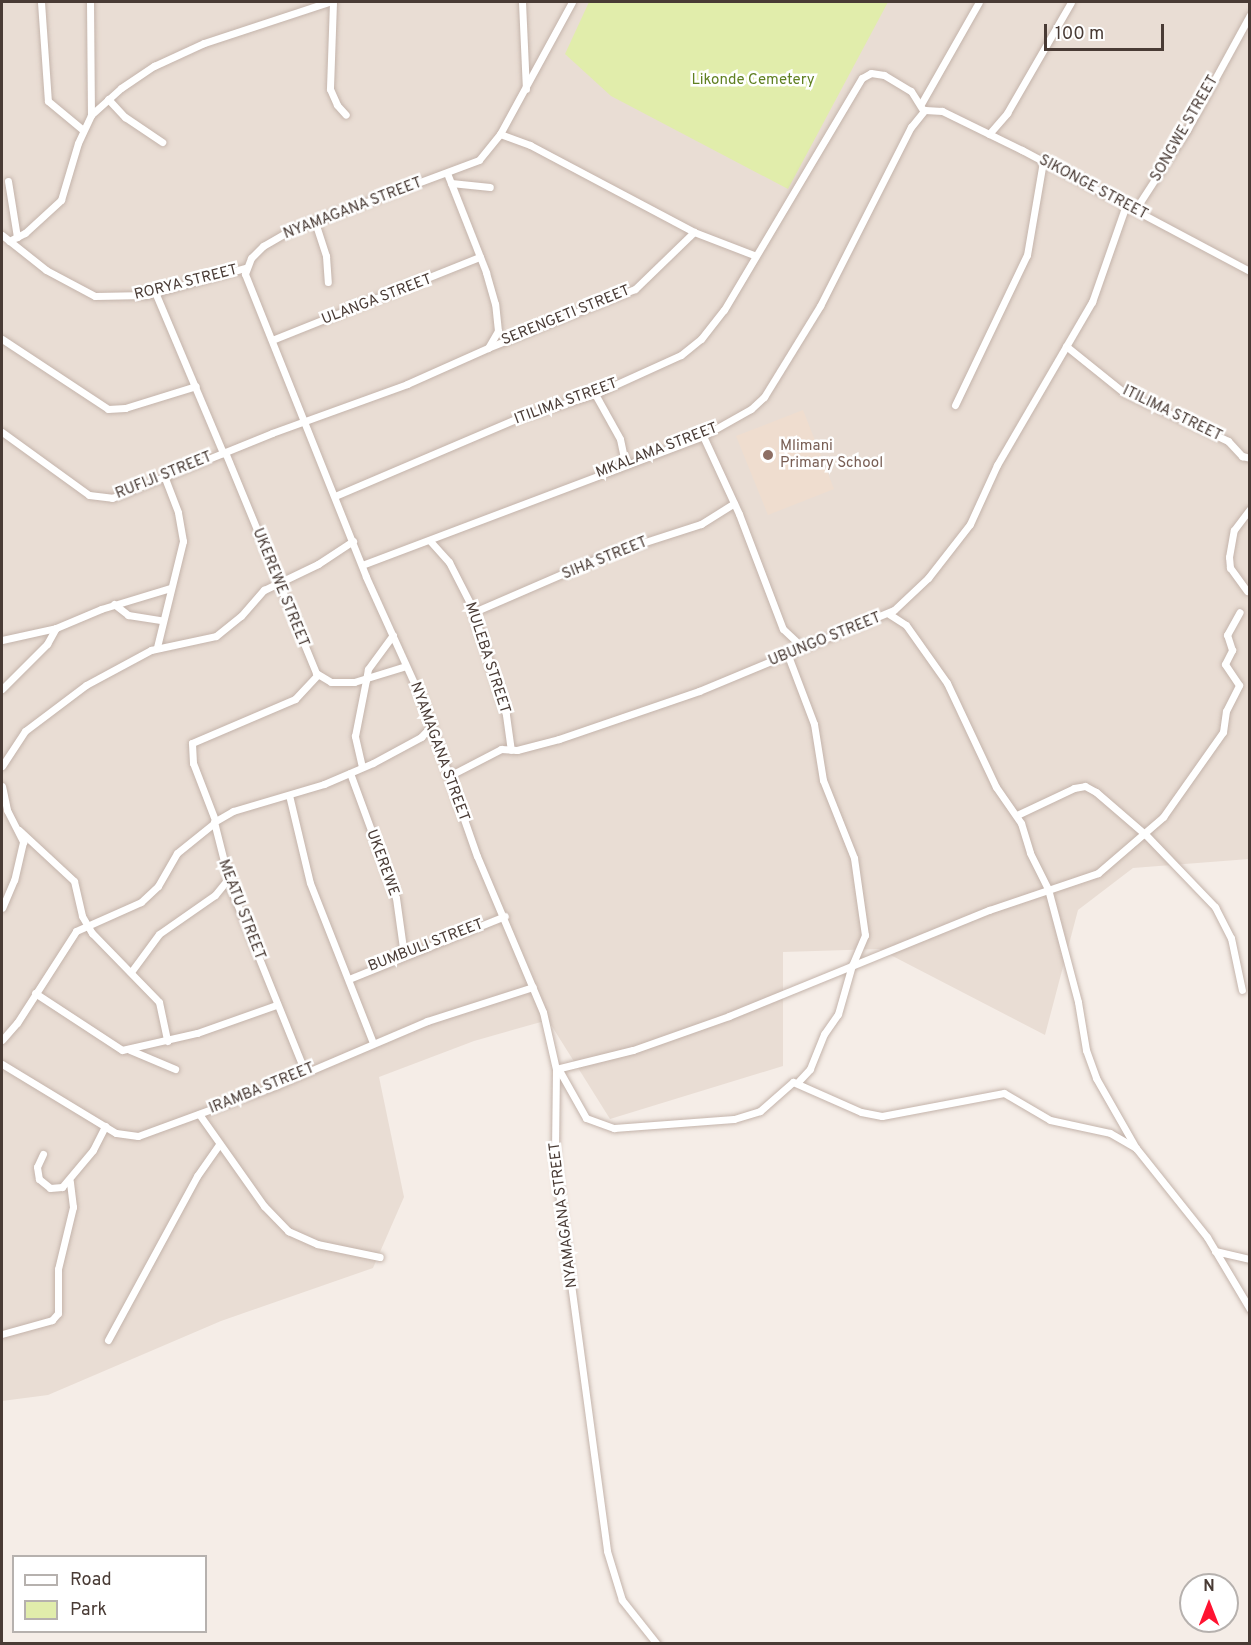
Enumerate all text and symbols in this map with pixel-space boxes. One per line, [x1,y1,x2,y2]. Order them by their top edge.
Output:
scale bar [1047,12,1167,50]
text: 100 m [1055,23,1104,46]
park label: Likonde Cemetery [691,72,815,90]
street label: SONGWE STREET [1147,73,1223,185]
street label: SIKONGE STREET [1035,152,1151,224]
street label: NYAMAGANA STREET [281,174,425,244]
street label: RORYA STREET [132,261,240,305]
street label: ULANGA STREET [319,271,435,329]
street label: SERENGETI STREET [499,282,633,350]
street label: ITILIMA STREET [512,375,620,429]
street label: ITILIMA STREET [1119,382,1225,446]
street label: MKALAMA STREET [593,419,721,483]
place label: Mlimani Primary School [780,437,883,472]
street label: RUFIJI STREET [113,448,215,504]
marker: Mlimani Primary School [761,448,775,462]
street label: UKEREWE STREET [248,526,312,650]
street label: SIHA STREET [559,534,651,584]
street label: MULEBA STREET [460,600,514,716]
street label: UBUNGO STREET [766,609,884,671]
street label: NYAMAGANA STREET [405,680,473,824]
street label: UKEREWE [362,827,402,899]
street label: MEATU STREET [214,857,268,963]
street label: BUMBULI STREET [366,916,486,976]
street label: IRAMBA STREET [206,1060,318,1118]
street label: NYAMAGANA STREET [546,1141,582,1289]
legend [12,1555,207,1633]
text: Road [70,1569,112,1592]
north arrow [1179,1573,1239,1633]
text: N [1203,1577,1215,1597]
text: Park [70,1599,107,1622]

